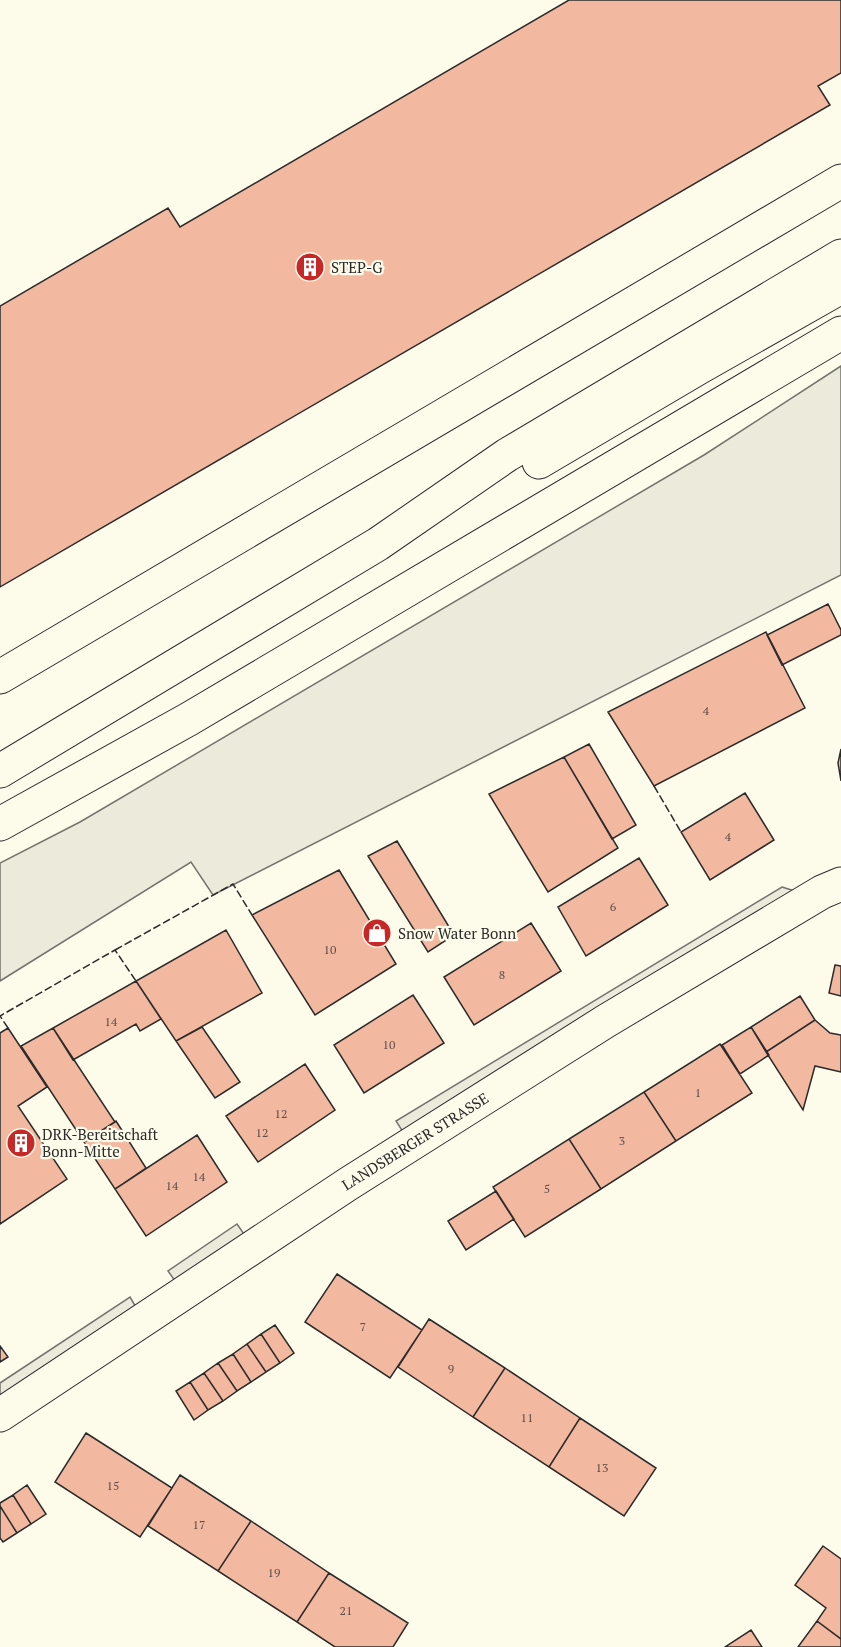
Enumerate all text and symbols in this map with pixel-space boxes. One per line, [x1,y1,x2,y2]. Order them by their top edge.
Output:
building icon: STEP-G [294,251,326,283]
place label: STEP-G [331,257,383,277]
house number: 4 [703,703,710,718]
house number: 4 [725,829,732,844]
house number: 6 [610,899,617,914]
shop icon: Snow Water Bonn [361,917,393,949]
place label: Snow Water Bonn [398,923,516,943]
house number: 10 [324,942,336,957]
house number: 8 [499,967,505,982]
house number: 14 [105,1014,118,1029]
house number: 10 [383,1037,395,1052]
house number: 1 [695,1085,701,1100]
street label: LANDSBERGER STRASSE [338,1088,492,1194]
house number: 12 [275,1106,287,1121]
place label: DRK-Bereitschaft Bonn-Mitte [42,1124,159,1161]
house number: 12 [256,1125,268,1140]
building icon: DRK-Bereitschaft Bonn-Mitte [5,1127,37,1159]
house number: 3 [619,1133,625,1148]
house number: 14 [193,1169,206,1184]
house number: 14 [166,1178,179,1193]
house number: 5 [544,1181,550,1196]
house number: 7 [360,1319,366,1334]
house number: 9 [448,1361,454,1376]
house number: 11 [521,1410,533,1425]
house number: 13 [596,1460,608,1475]
house number: 15 [107,1478,119,1493]
house number: 17 [193,1517,205,1532]
house number: 19 [268,1565,280,1580]
house number: 21 [340,1603,352,1618]

